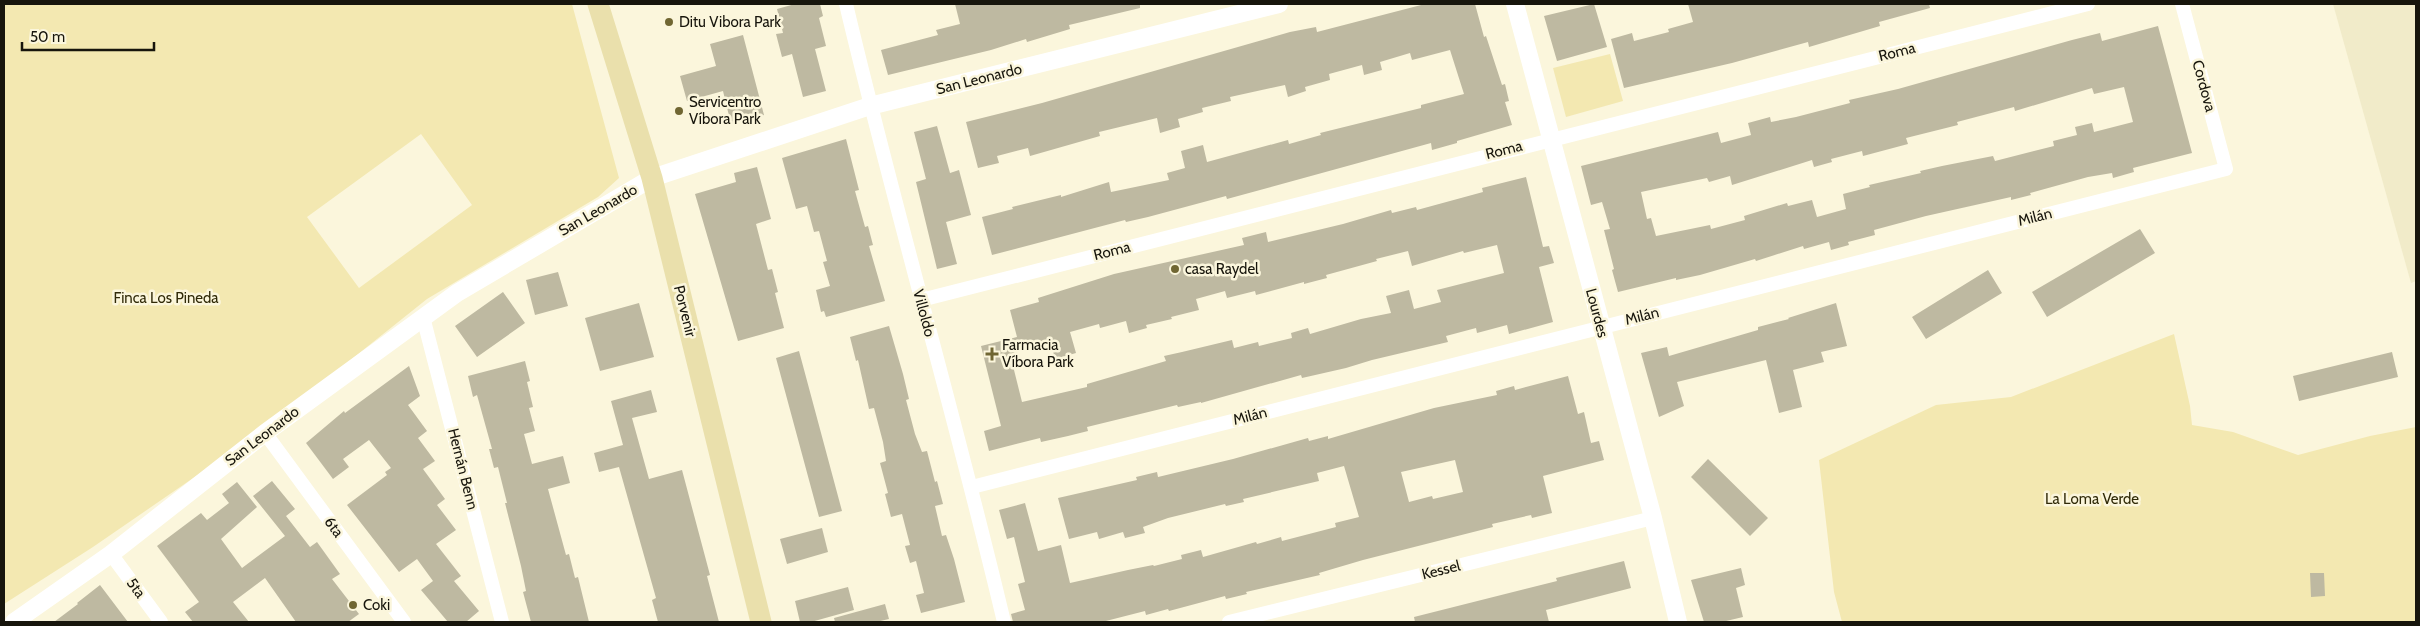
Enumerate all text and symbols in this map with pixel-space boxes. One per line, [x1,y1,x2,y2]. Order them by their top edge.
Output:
place label: Ditu Vibora Park [679,13,781,31]
marker: Ditu Vibora Park [663,16,675,28]
scale bar [22,20,155,52]
text: 50 m [30,28,65,46]
street label: Roma [1877,39,1918,65]
street label: Cordova [2188,58,2220,115]
street label: San Leonardo [934,60,1024,98]
place label: Servicentro Víbora Park [689,93,761,128]
marker: Servicentro Víbora Park [673,105,685,117]
street label: Roma [1484,137,1525,163]
street label: San Leonardo [556,180,640,240]
street label: Milán [2016,204,2054,230]
street label: Roma [1092,238,1133,264]
place label: casa Raydel [1185,260,1259,278]
marker: casa Raydel [1169,263,1181,275]
street label: Porvenir [670,283,700,339]
street label: Lourdes [1582,286,1612,340]
street label: Villoldo [909,287,939,339]
park label: Finca Los Pineda [113,289,219,307]
street label: Milán [1623,303,1661,329]
place label: Farmacia Víbora Park [1002,336,1074,371]
marker: Farmacia Víbora Park [986,348,998,360]
street label: San Leonardo [222,402,302,470]
street label: Milán [1231,403,1269,429]
street label: Hernán Benn [444,426,482,512]
park label: La Loma Verde [2045,490,2139,508]
street label: 6ta [321,513,348,541]
street label: Kessel [1420,556,1463,583]
street label: 5ta [123,574,150,602]
place label: Coki [363,596,390,614]
marker: Coki [347,599,359,611]

